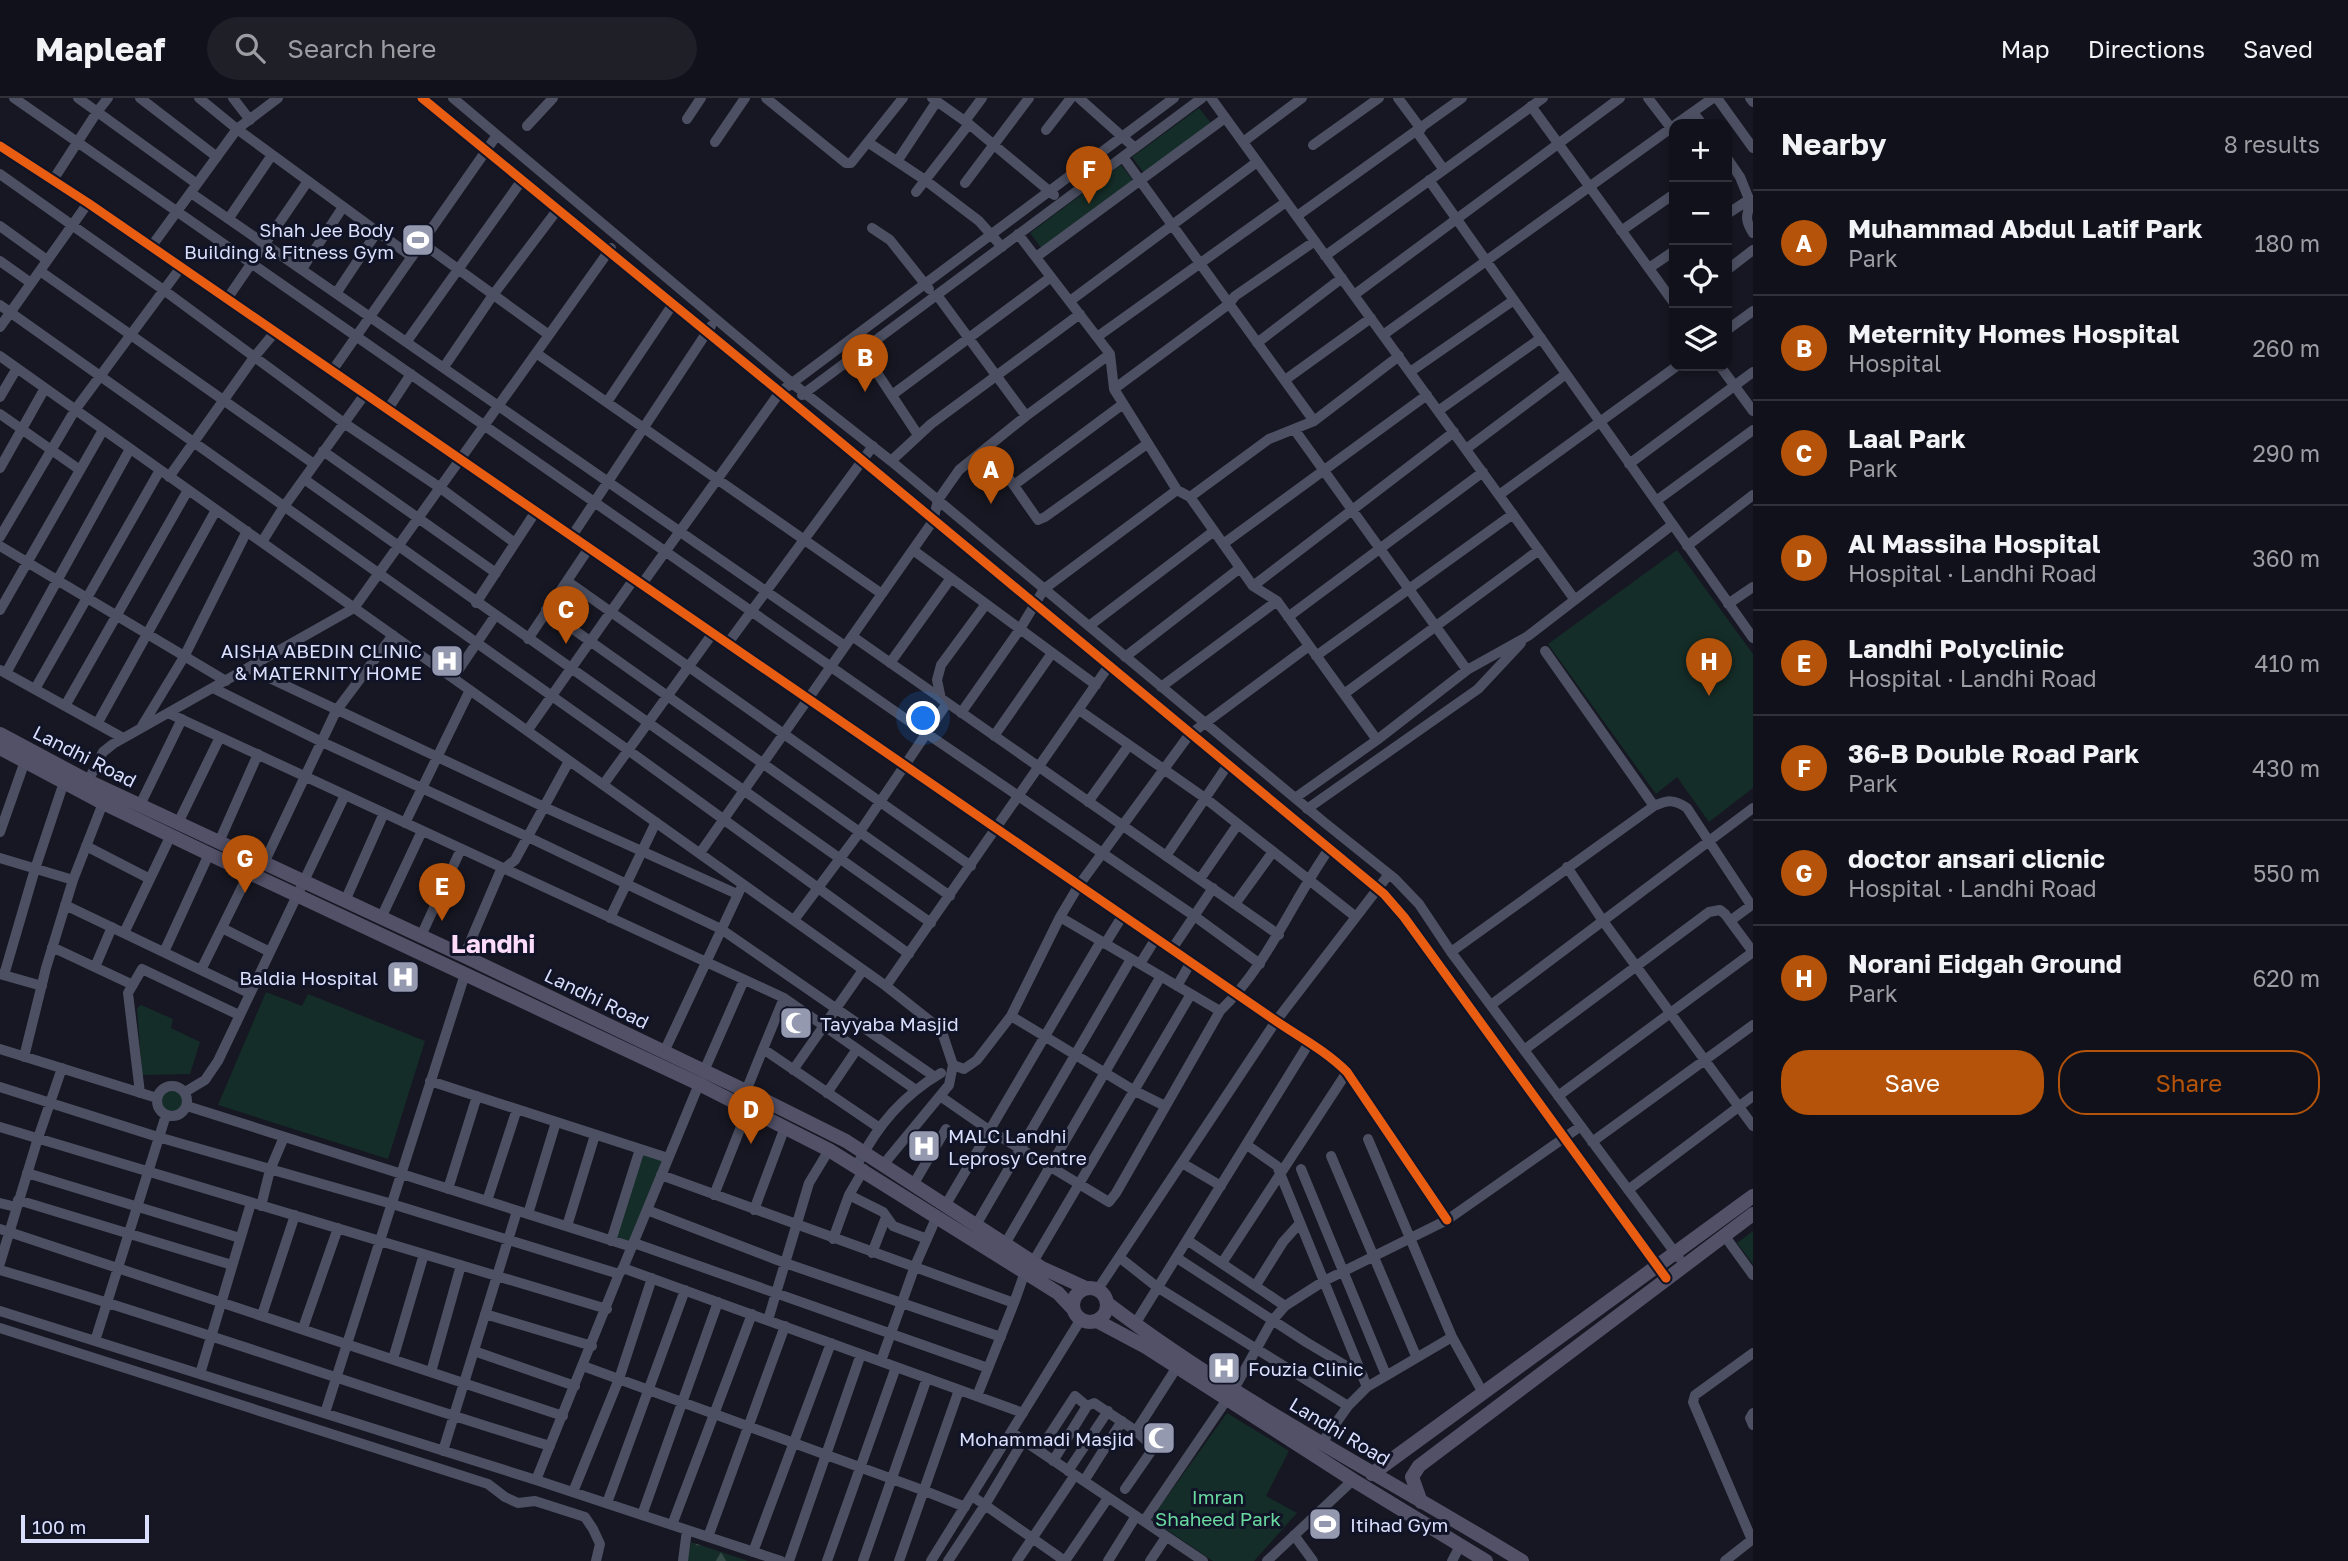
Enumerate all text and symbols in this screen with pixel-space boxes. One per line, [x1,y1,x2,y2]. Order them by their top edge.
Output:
search box [207,17,697,80]
text: Mapleaf [35,29,165,68]
icon: search [231,29,269,67]
text: Search here [287,33,436,64]
text: Map [2001,34,2050,63]
text: Directions [2088,34,2205,63]
text: Saved [2243,34,2313,63]
map controls [1669,119,1732,371]
button: + [1669,119,1732,182]
text: Nearby [1781,126,1886,162]
text: 8 results [2224,130,2320,158]
pin: F [1066,146,1112,204]
button: − [1669,182,1732,245]
text: Muhammad Abdul Latif Park [1848,213,2203,244]
place label: Shah Jee Body Building & Fitness Gym [184,218,394,263]
sports icon: Shah Jee Body Building & Fitness Gym [399,221,437,259]
text: A [1796,229,1812,257]
text: 180 m [2254,229,2320,257]
text: Park [1848,244,1898,272]
button: locate [1669,245,1732,308]
button: layers [1669,308,1732,371]
text: Meternity Homes Hospital [1848,318,2180,349]
pin: B [842,334,888,392]
text: B [1796,334,1812,362]
text: 260 m [2252,334,2320,362]
text: Hospital [1848,349,1941,377]
text: Laal Park [1848,423,1966,454]
text: C [1796,439,1812,467]
text: 290 m [2252,439,2320,467]
pin: A [968,446,1014,504]
text: Park [1848,454,1898,482]
text: Al Massiha Hospital [1848,528,2100,559]
text: D [1796,544,1812,572]
text: 360 m [2252,544,2320,572]
text: Hospital · Landhi Road [1848,559,2097,587]
pin: C [543,586,589,644]
text: Landhi Polyclinic [1848,633,2064,664]
pin: H [1686,638,1732,696]
place label: AISHA ABEDIN CLINIC & MATERNITY HOME [221,639,422,684]
hospital icon: AISHA ABEDIN CLINIC & MATERNITY HOME [428,642,466,680]
text: E [1797,649,1811,677]
text: 410 m [2254,649,2320,677]
text: Hospital · Landhi Road [1848,664,2097,692]
your location [906,701,940,735]
street label: Landhi Road [29,720,141,792]
text: 36-B Double Road Park [1848,738,2139,769]
text: F [1797,754,1811,782]
text: 430 m [2252,754,2320,782]
text: Park [1848,769,1898,797]
pin: G [222,835,268,893]
text: doctor ansari clicnic [1848,843,2105,874]
text: G [1796,859,1812,887]
text: 550 m [2253,859,2320,887]
pin: E [419,863,465,921]
text: Hospital · Landhi Road [1848,874,2097,902]
district label: Landhi [451,928,535,959]
text: Norani Eidgah Ground [1848,948,2122,979]
hospital icon: Baldia Hospital [384,958,422,996]
street label: Landhi Road [541,963,653,1033]
text: H [1795,964,1813,992]
text: 620 m [2252,964,2320,992]
place label: Baldia Hospital [239,966,378,989]
text: Park [1848,979,1898,1007]
mosque icon: Tayyaba Masjid [777,1004,815,1042]
place label: Tayyaba Masjid [820,1012,959,1035]
button: Save [1781,1050,2044,1115]
button: Share [2058,1050,2320,1115]
pin: D [728,1086,774,1144]
place label: MALC Landhi Leprosy Centre [948,1124,1087,1169]
hospital icon: MALC Landhi Leprosy Centre [905,1127,943,1165]
hospital icon: Fouzia Clinic [1205,1349,1243,1387]
place label: Fouzia Clinic [1248,1357,1364,1380]
street label: Landhi Road [1286,1392,1394,1470]
mosque icon: Mohammadi Masjid [1140,1419,1178,1457]
place label: Mohammadi Masjid [959,1427,1134,1450]
park label: Imran Shaheed Park [1155,1485,1281,1530]
sports icon: Itihad Gym [1306,1505,1344,1543]
scale bar [21,1512,149,1544]
place label: Itihad Gym [1350,1513,1448,1536]
text: 100 m [32,1515,86,1538]

